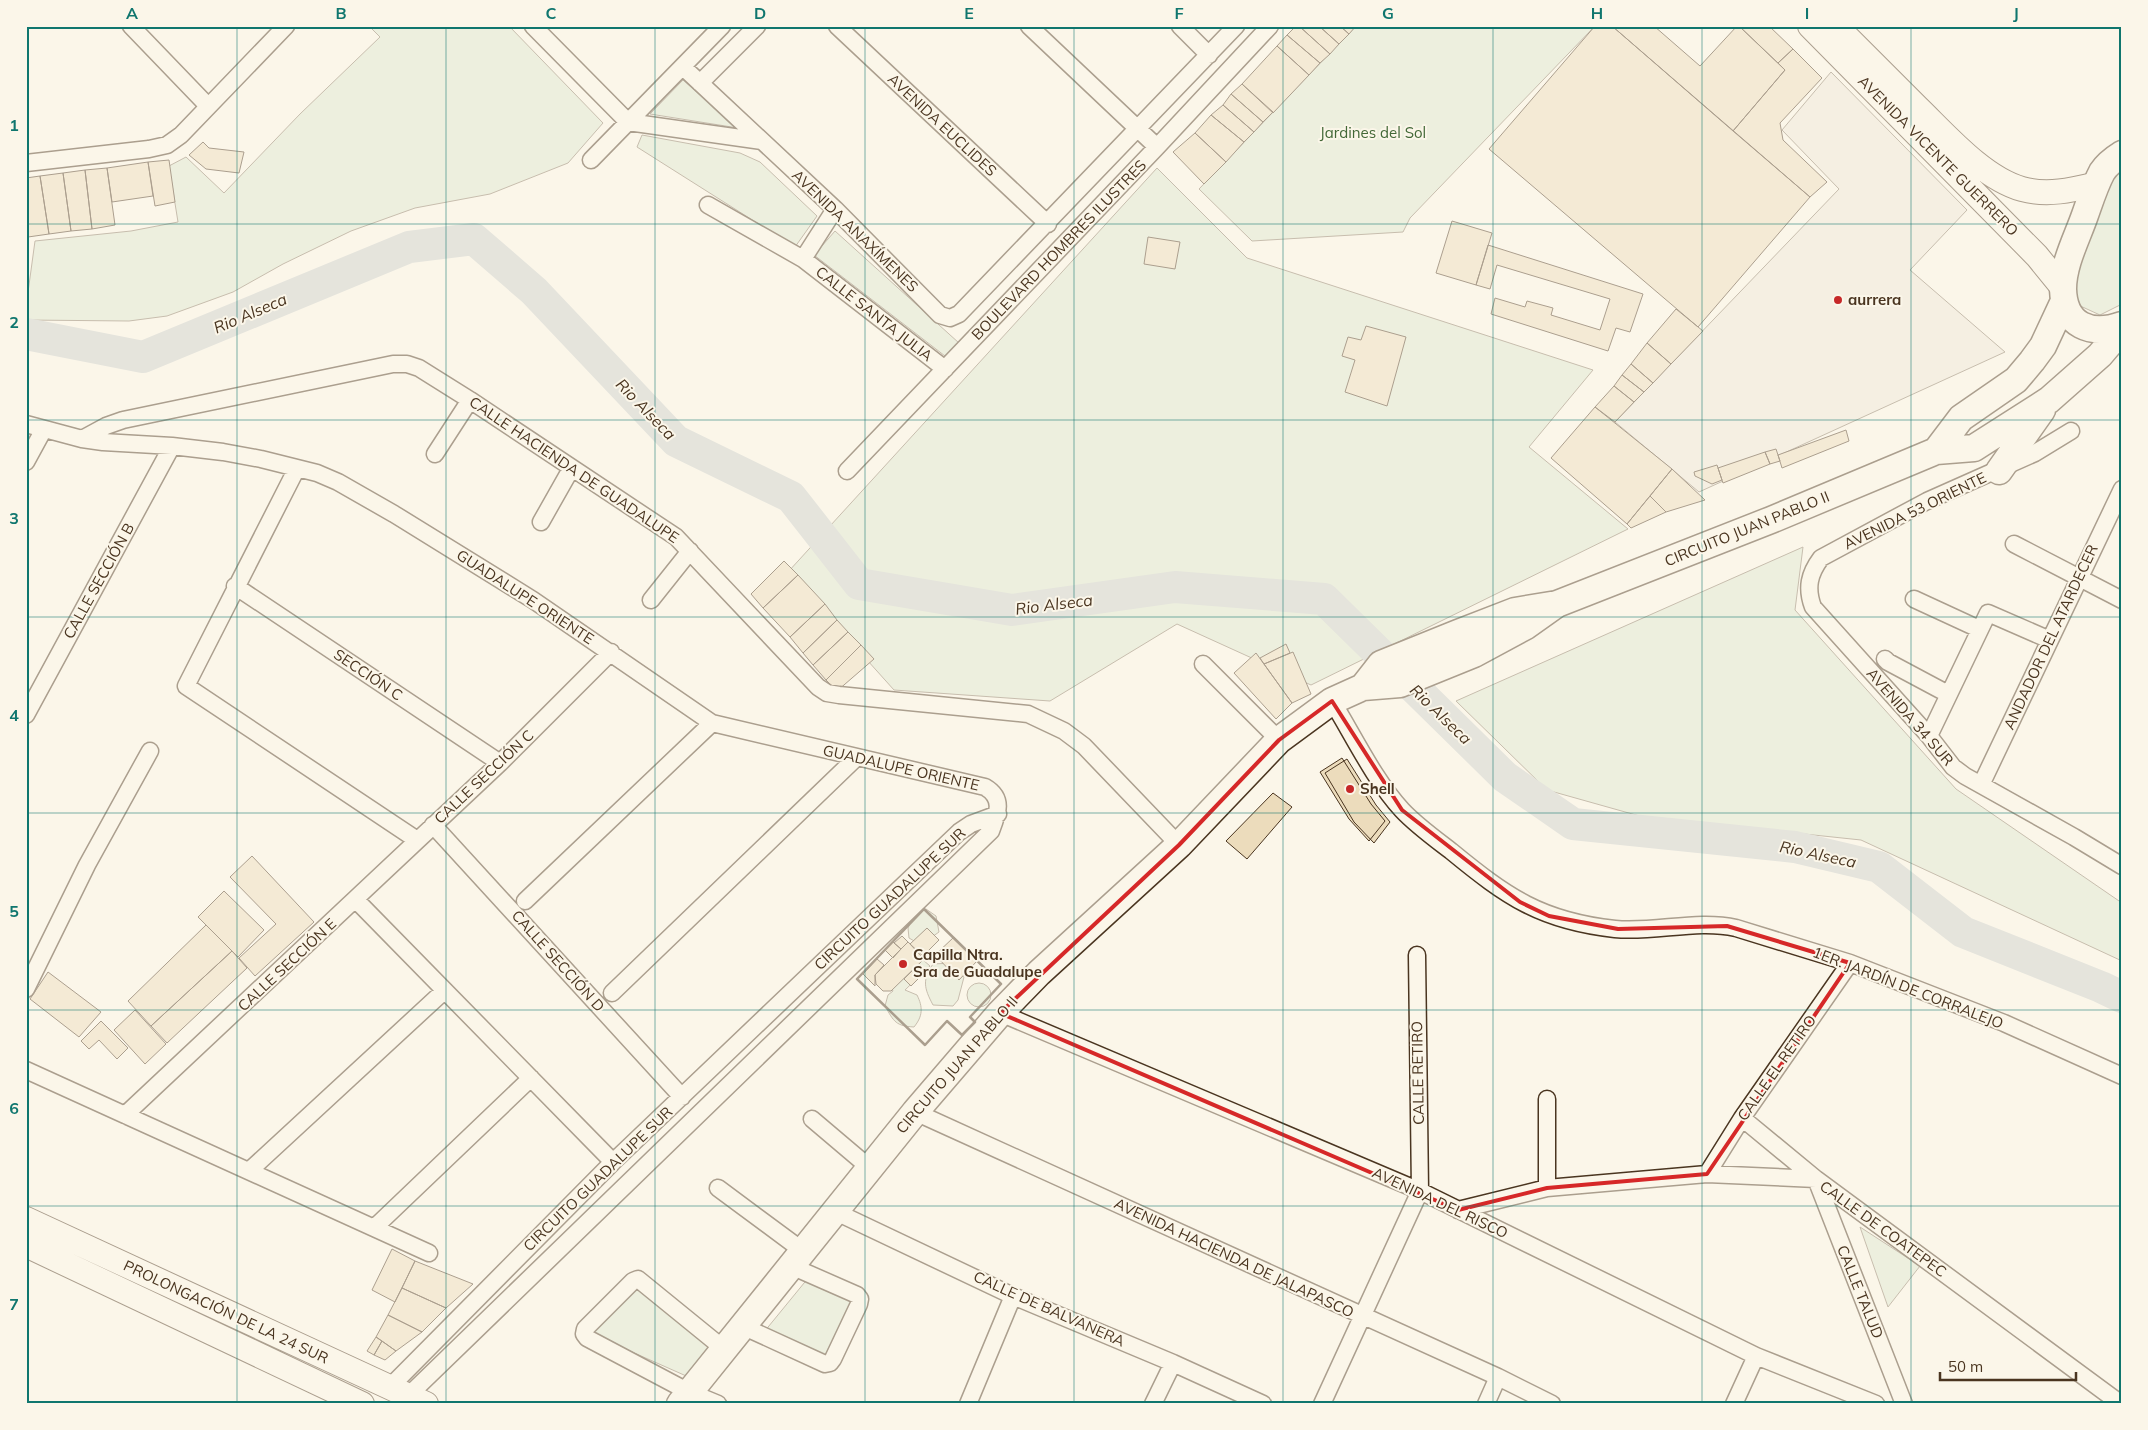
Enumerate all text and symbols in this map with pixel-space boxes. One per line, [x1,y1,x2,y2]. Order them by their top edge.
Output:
text: A [126,3,138,23]
text: B [335,3,347,23]
text: C [546,3,557,23]
text: D [754,3,766,23]
text: E [964,3,974,23]
text: F [1174,3,1184,23]
text: G [1382,3,1394,23]
text: H [1591,3,1603,23]
text: I [1805,3,1809,23]
text: J [2013,3,2019,23]
street label: AVENIDA EUCLIDES [884,69,1001,180]
street label: AVENIDA VICENTE GUERRERO [1854,71,2023,240]
text: 1 [9,115,19,135]
park label: Jardines del Sol [1320,123,1426,142]
street label: BOULEVARD HOMBRES ILUSTRES [967,155,1150,344]
street label: AVENIDA ANAXÍMENES [788,165,922,296]
street label: CALLE SANTA JULIA [812,262,937,365]
water label: Rio Alseca [210,288,290,337]
place label: aurrera [1848,290,1901,309]
marker: aurrera [1832,294,1844,306]
text: 2 [9,312,19,332]
water label: Rio Alseca [612,374,681,444]
street label: CALLE HACIENDA DE GUADALUPE [466,392,683,547]
street label: AVENIDA 53 ORIENTE [1840,468,1989,553]
street label: CIRCUITO JUAN PABLO II [1662,487,1832,570]
text: 3 [9,508,19,528]
street label: CALLE SECCIÓN B [59,520,138,642]
street label: ANDADOR DEL ATARDECER [1999,541,2102,732]
street label: GUADALUPE ORIENTE [453,545,598,648]
water label: Rio Alseca [1014,589,1094,619]
street label: SECCIÓN C [330,645,406,705]
street label: AVENIDA 34 SUR [1863,664,1958,769]
water label: Rio Alseca [1406,680,1476,749]
text: 4 [9,705,19,725]
street label: CALLE SECCIÓN C [430,726,537,828]
street label: GUADALUPE ORIENTE [821,740,981,795]
place label: Shell [1360,779,1395,798]
marker: Shell [1344,783,1356,795]
street label: CIRCUITO GUADALUPE SUR [810,823,969,974]
water label: Rio Alseca [1778,836,1859,872]
text: 5 [9,901,19,921]
street label: CALLE SECCIÓN D [508,906,609,1015]
street label: CALLE SECCIÓN E [233,914,340,1015]
street label: 1ER. JARDÍN DE CORRALEJO [1810,942,2006,1033]
place label: Capilla Ntra. Sra de Guadalupe [913,945,1042,981]
marker: Capilla Ntra. Sra de Guadalupe [897,958,909,970]
street label: CIRCUITO JUAN PABLO II [892,992,1022,1137]
street label: CALLE EL RETIRO [1733,1011,1820,1124]
street label: CALLE RETIRO [1407,1021,1428,1125]
text: 6 [9,1098,19,1118]
street label: CIRCUITO GUADALUPE SUR [519,1102,676,1255]
street label: AVENIDA DEL RISCO [1369,1163,1511,1242]
street label: CALLE DE COATEPEC [1816,1176,1950,1281]
street label: AVENIDA HACIENDA DE JALAPASCO [1111,1194,1357,1322]
street label: CALLE TALUD [1833,1242,1888,1341]
street label: PROLONGACIÓN DE LA 24 SUR [121,1256,332,1368]
street label: CALLE DE BALVANERA [971,1267,1128,1351]
text: 7 [9,1294,19,1314]
scale bar [1940,1350,2077,1382]
text: 50 m [1948,1357,1983,1376]

